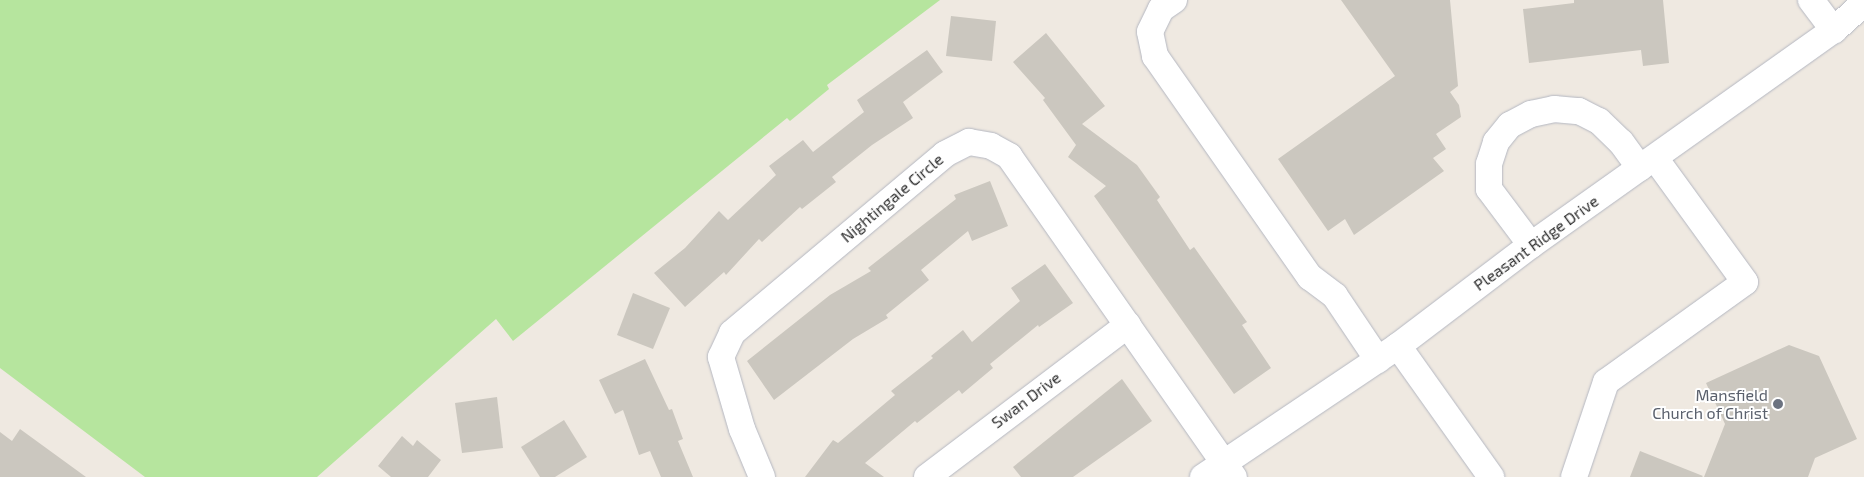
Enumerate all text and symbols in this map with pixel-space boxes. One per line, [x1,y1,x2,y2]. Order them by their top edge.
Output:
street label: Nightingale Circle [837,150,947,246]
street label: Pleasant Ridge Drive [1470,191,1602,295]
street label: Swan Drive [988,368,1064,432]
place label: Mansfield Church of Christ [1652,385,1768,423]
marker: Mansfield Church of Christ [1772,398,1784,410]

